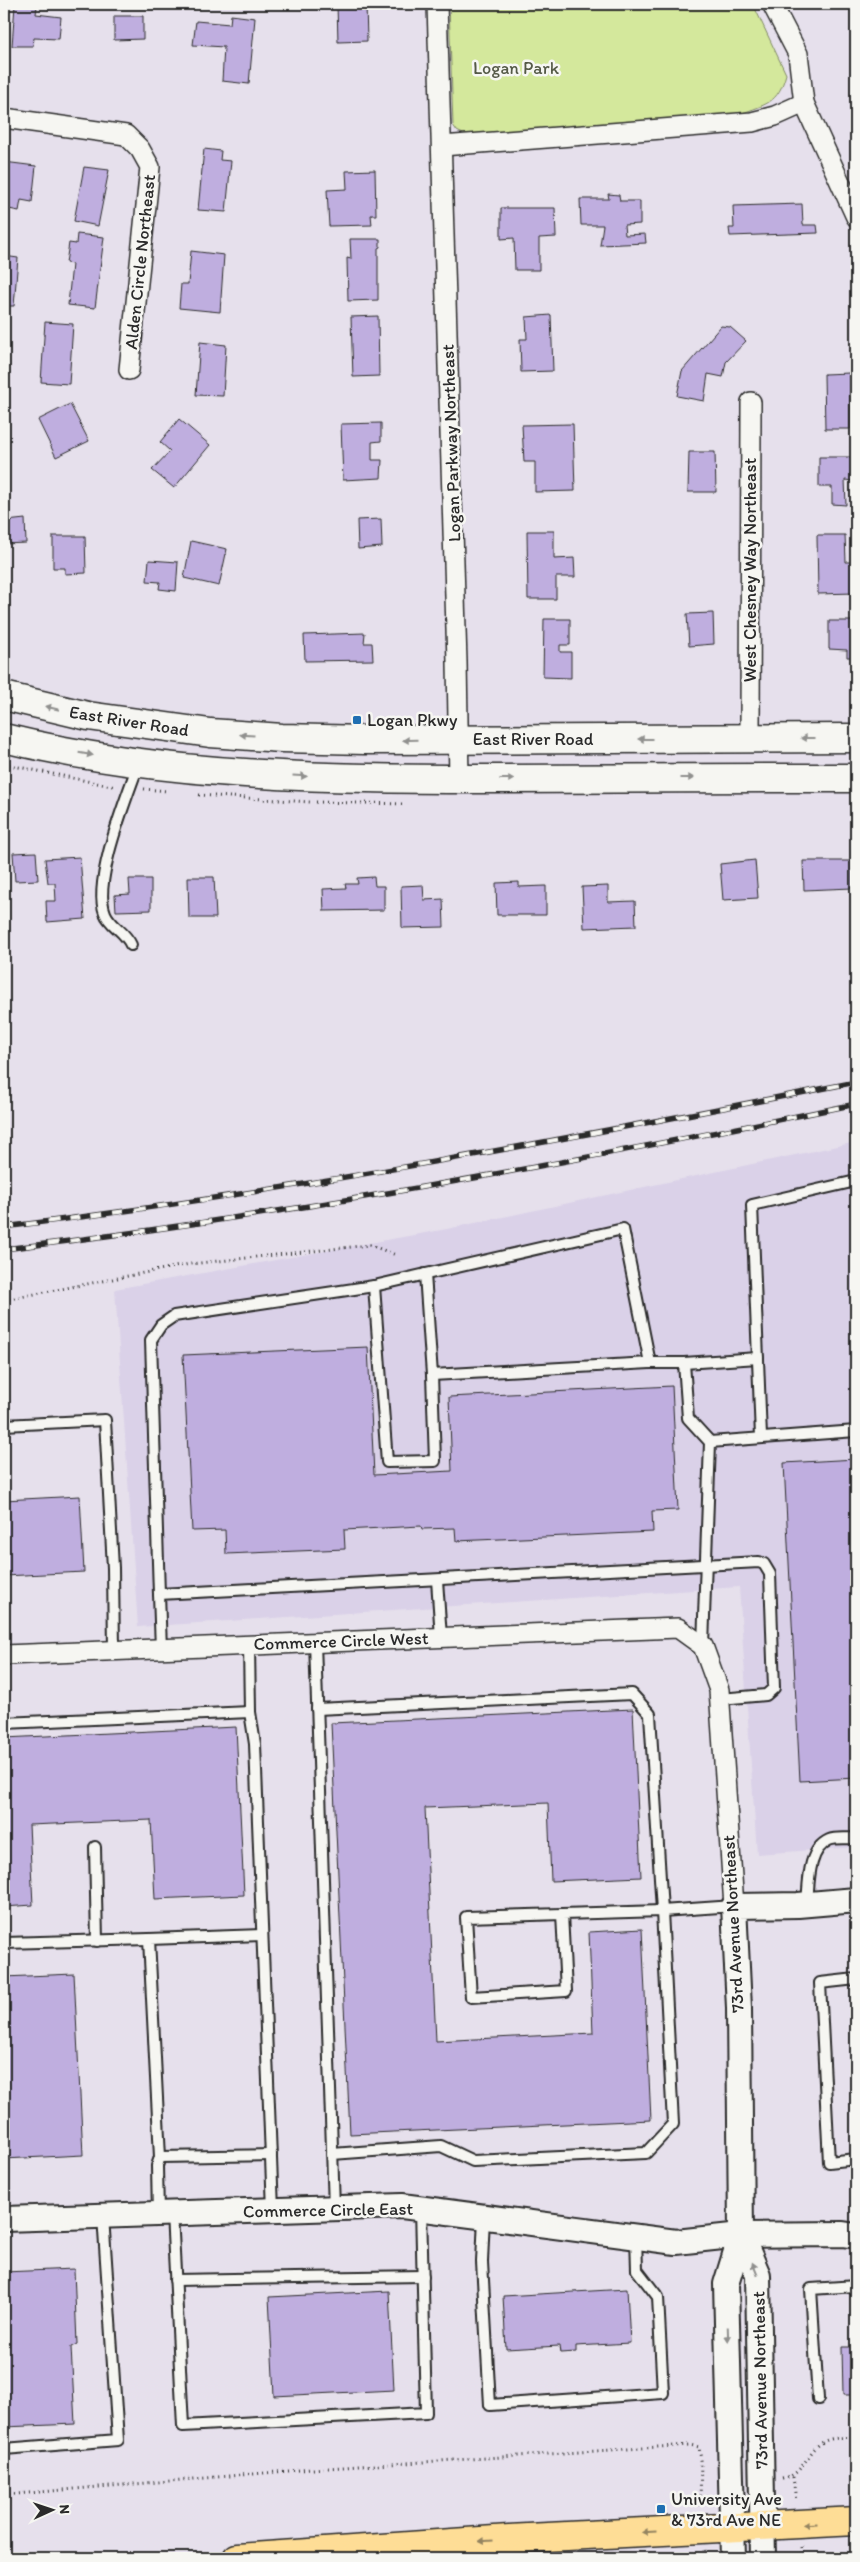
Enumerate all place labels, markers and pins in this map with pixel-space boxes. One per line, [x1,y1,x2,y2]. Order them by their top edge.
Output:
place label: Logan Pkwy [367,709,458,731]
marker: Logan Pkwy [351,714,363,726]
place label: University Ave & 73rd Ave NE [671,2488,782,2531]
marker: University Ave & 73rd Ave NE [655,2503,667,2515]

